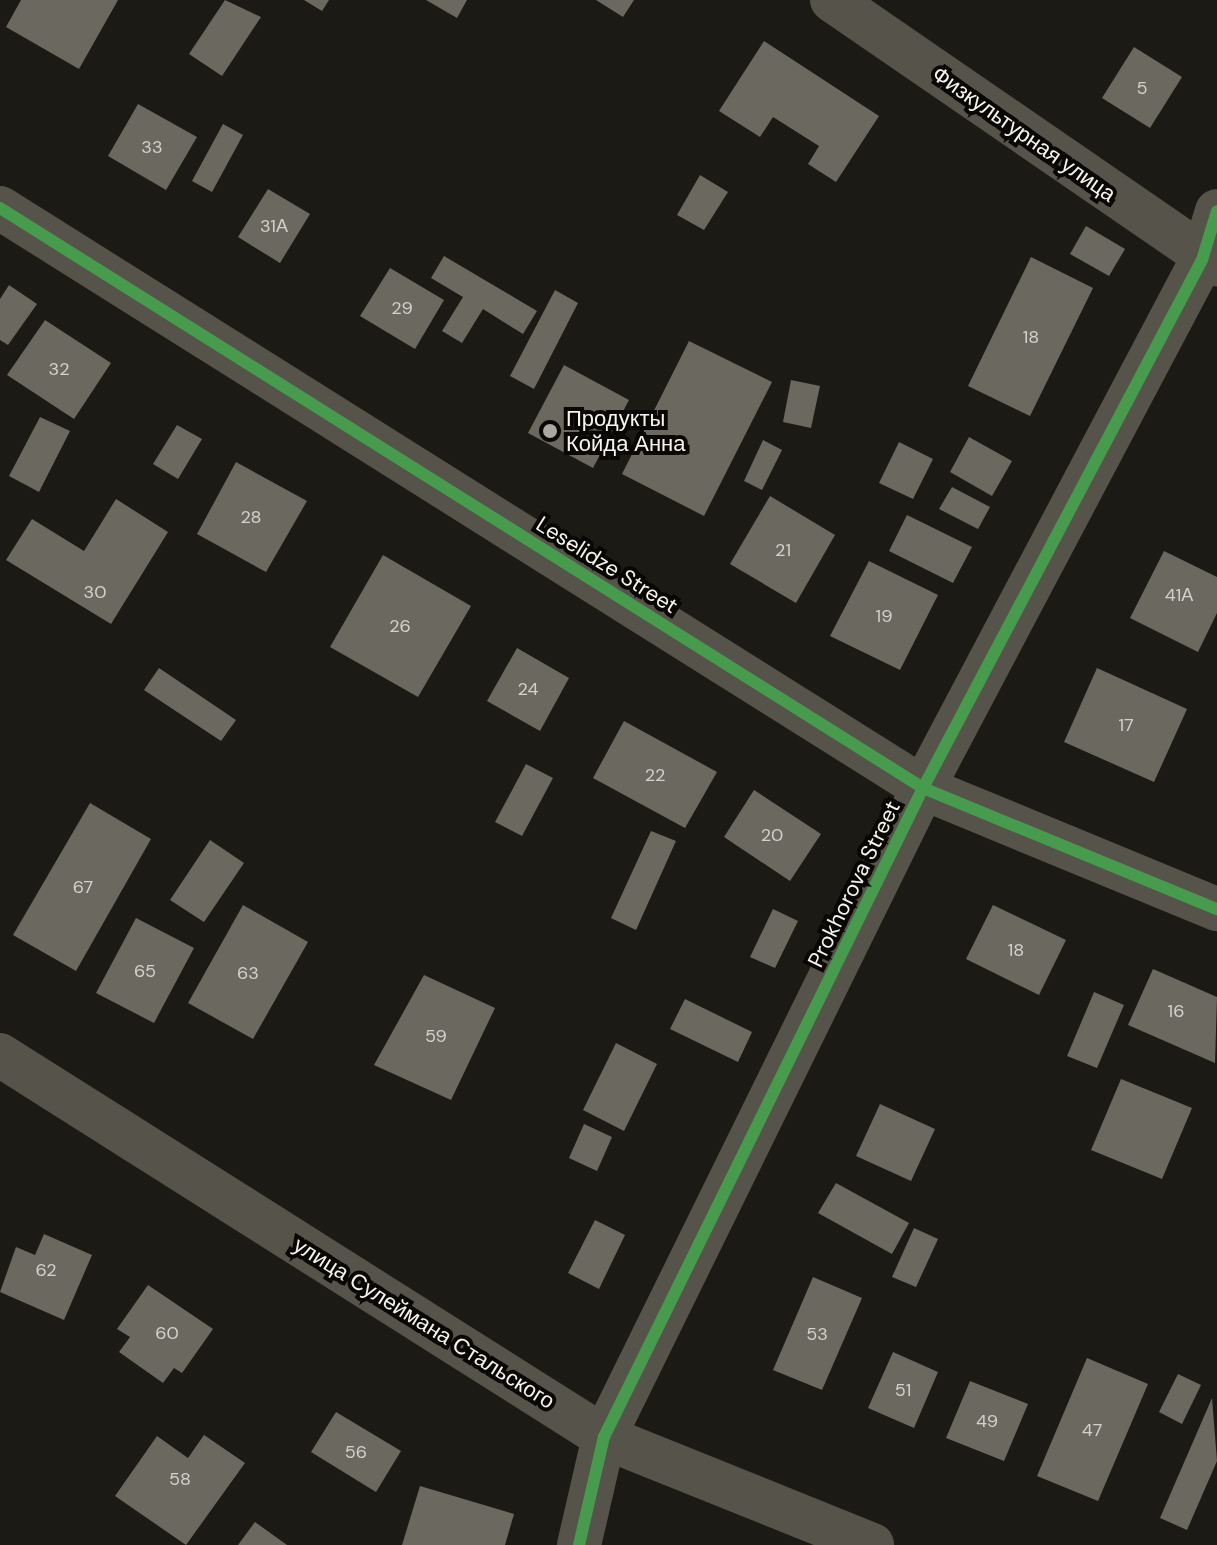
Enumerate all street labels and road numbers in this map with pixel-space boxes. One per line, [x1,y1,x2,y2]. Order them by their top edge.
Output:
street label: Физкультурная улица [927,61,1121,207]
street label: Leselidze Street [531,511,683,619]
street label: Prokhorova Street [802,797,906,971]
street label: улица Сулеймана Стальского [289,1232,559,1414]

